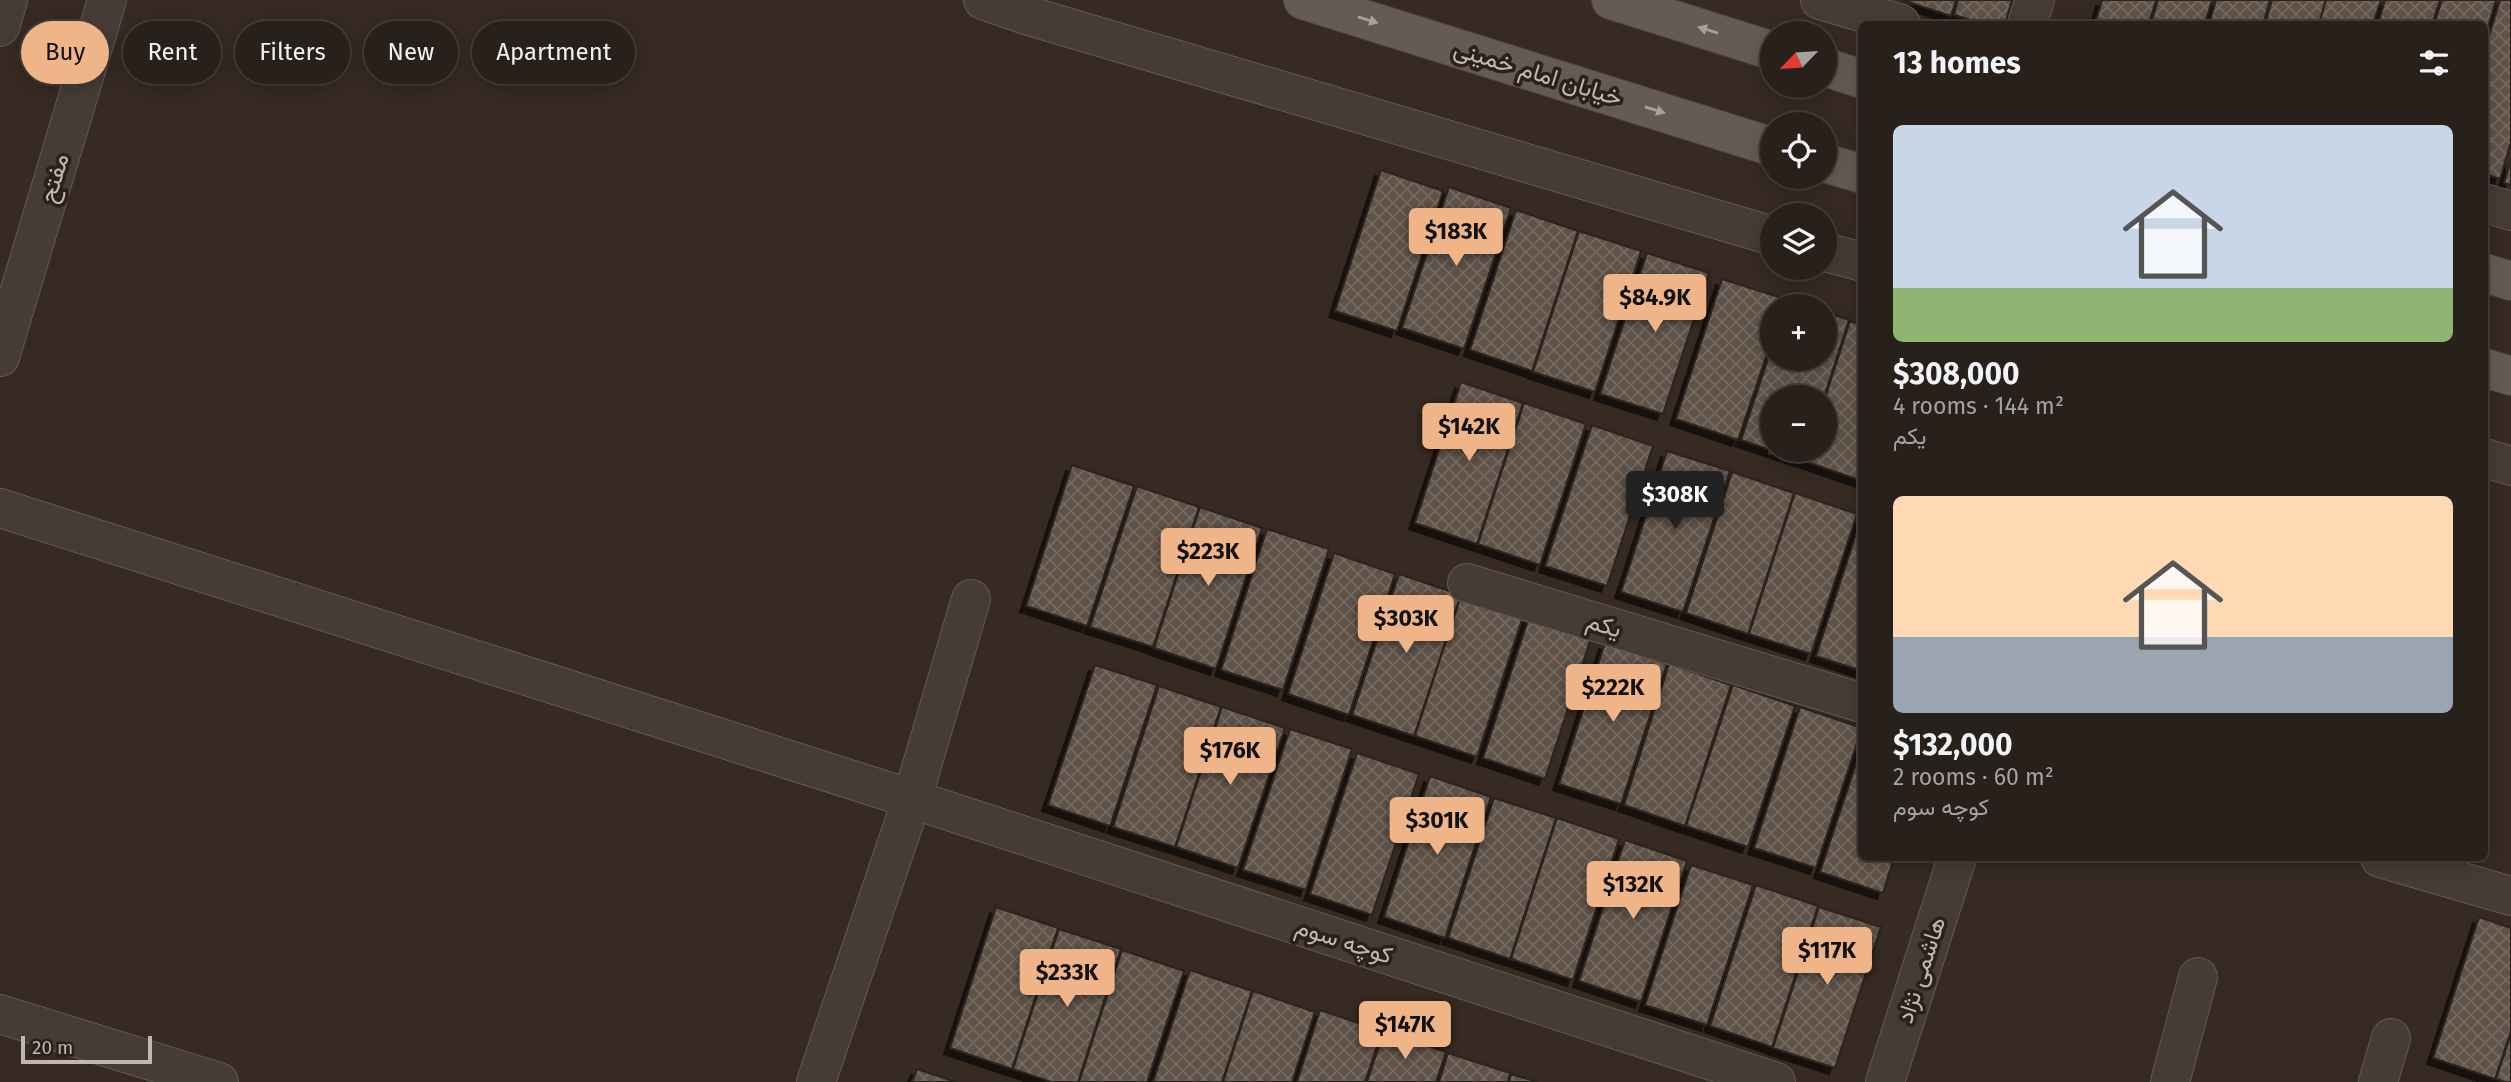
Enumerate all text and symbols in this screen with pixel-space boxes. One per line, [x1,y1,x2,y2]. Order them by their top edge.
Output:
one-way arrow [1357,16,1378,26]
chip: Buy [21,21,109,84]
chip: Rent [123,21,221,84]
chip: Filters [235,21,350,84]
chip: New [364,21,458,84]
chip: Apartment [472,21,635,84]
north arrow [1760,21,1838,98]
map controls [1760,21,1837,462]
one-way arrow [1697,25,1718,35]
street label: خیابان امام خمینی [1450,34,1626,114]
icon: filters [2415,44,2453,82]
text: 13 homes [1893,45,2021,81]
one-way arrow [1645,105,1666,115]
button: locate [1760,112,1837,189]
street label: مفتح [33,150,78,207]
icon: home [2110,171,2236,297]
button: layers [1760,203,1837,280]
pin: $183K [1407,208,1505,268]
text: $183K [1425,217,1487,245]
pin: $84.9K [1598,274,1712,334]
text: $84.9K [1619,283,1691,311]
button: + [1760,294,1837,371]
text: $308,000 [1893,356,2019,392]
button: − [1760,385,1837,462]
text: 4 rooms · 144 m² [1893,392,2064,420]
pin: $142K [1420,404,1518,463]
text: $142K [1438,412,1500,440]
text: یکم [1893,422,1927,450]
pin: $308K [1626,472,1724,531]
text: $308K [1642,480,1708,508]
pin: $223K [1159,528,1257,588]
text: $223K [1177,537,1239,565]
icon: home [2110,542,2236,668]
pin: $303K [1357,596,1455,655]
text: $303K [1374,604,1438,632]
street label: یکم [1583,607,1625,645]
pin: $222K [1564,664,1662,724]
text: $222K [1582,673,1644,701]
text: $132,000 [1893,727,2013,763]
pin: $176K [1181,728,1279,787]
text: $176K [1200,736,1260,764]
text: 2 rooms · 60 m² [1893,763,2054,791]
text: کوچه سوم [1893,793,1989,821]
pin: $301K [1388,798,1486,857]
text: $301K [1406,806,1468,834]
pin: $132K [1584,862,1682,921]
text: $132K [1603,870,1663,898]
street label: کوچه سوم [1291,912,1396,972]
street label: هاشمی نژاد [1891,913,1952,1027]
pin: $117K [1778,928,1876,987]
text: $117K [1798,936,1856,964]
pin: $233K [1018,950,1116,1009]
text: $233K [1036,958,1098,986]
pin: $147K [1356,1002,1454,1061]
text: $147K [1375,1010,1435,1038]
scale bar [21,1033,152,1065]
text: 20 m [32,1036,73,1059]

